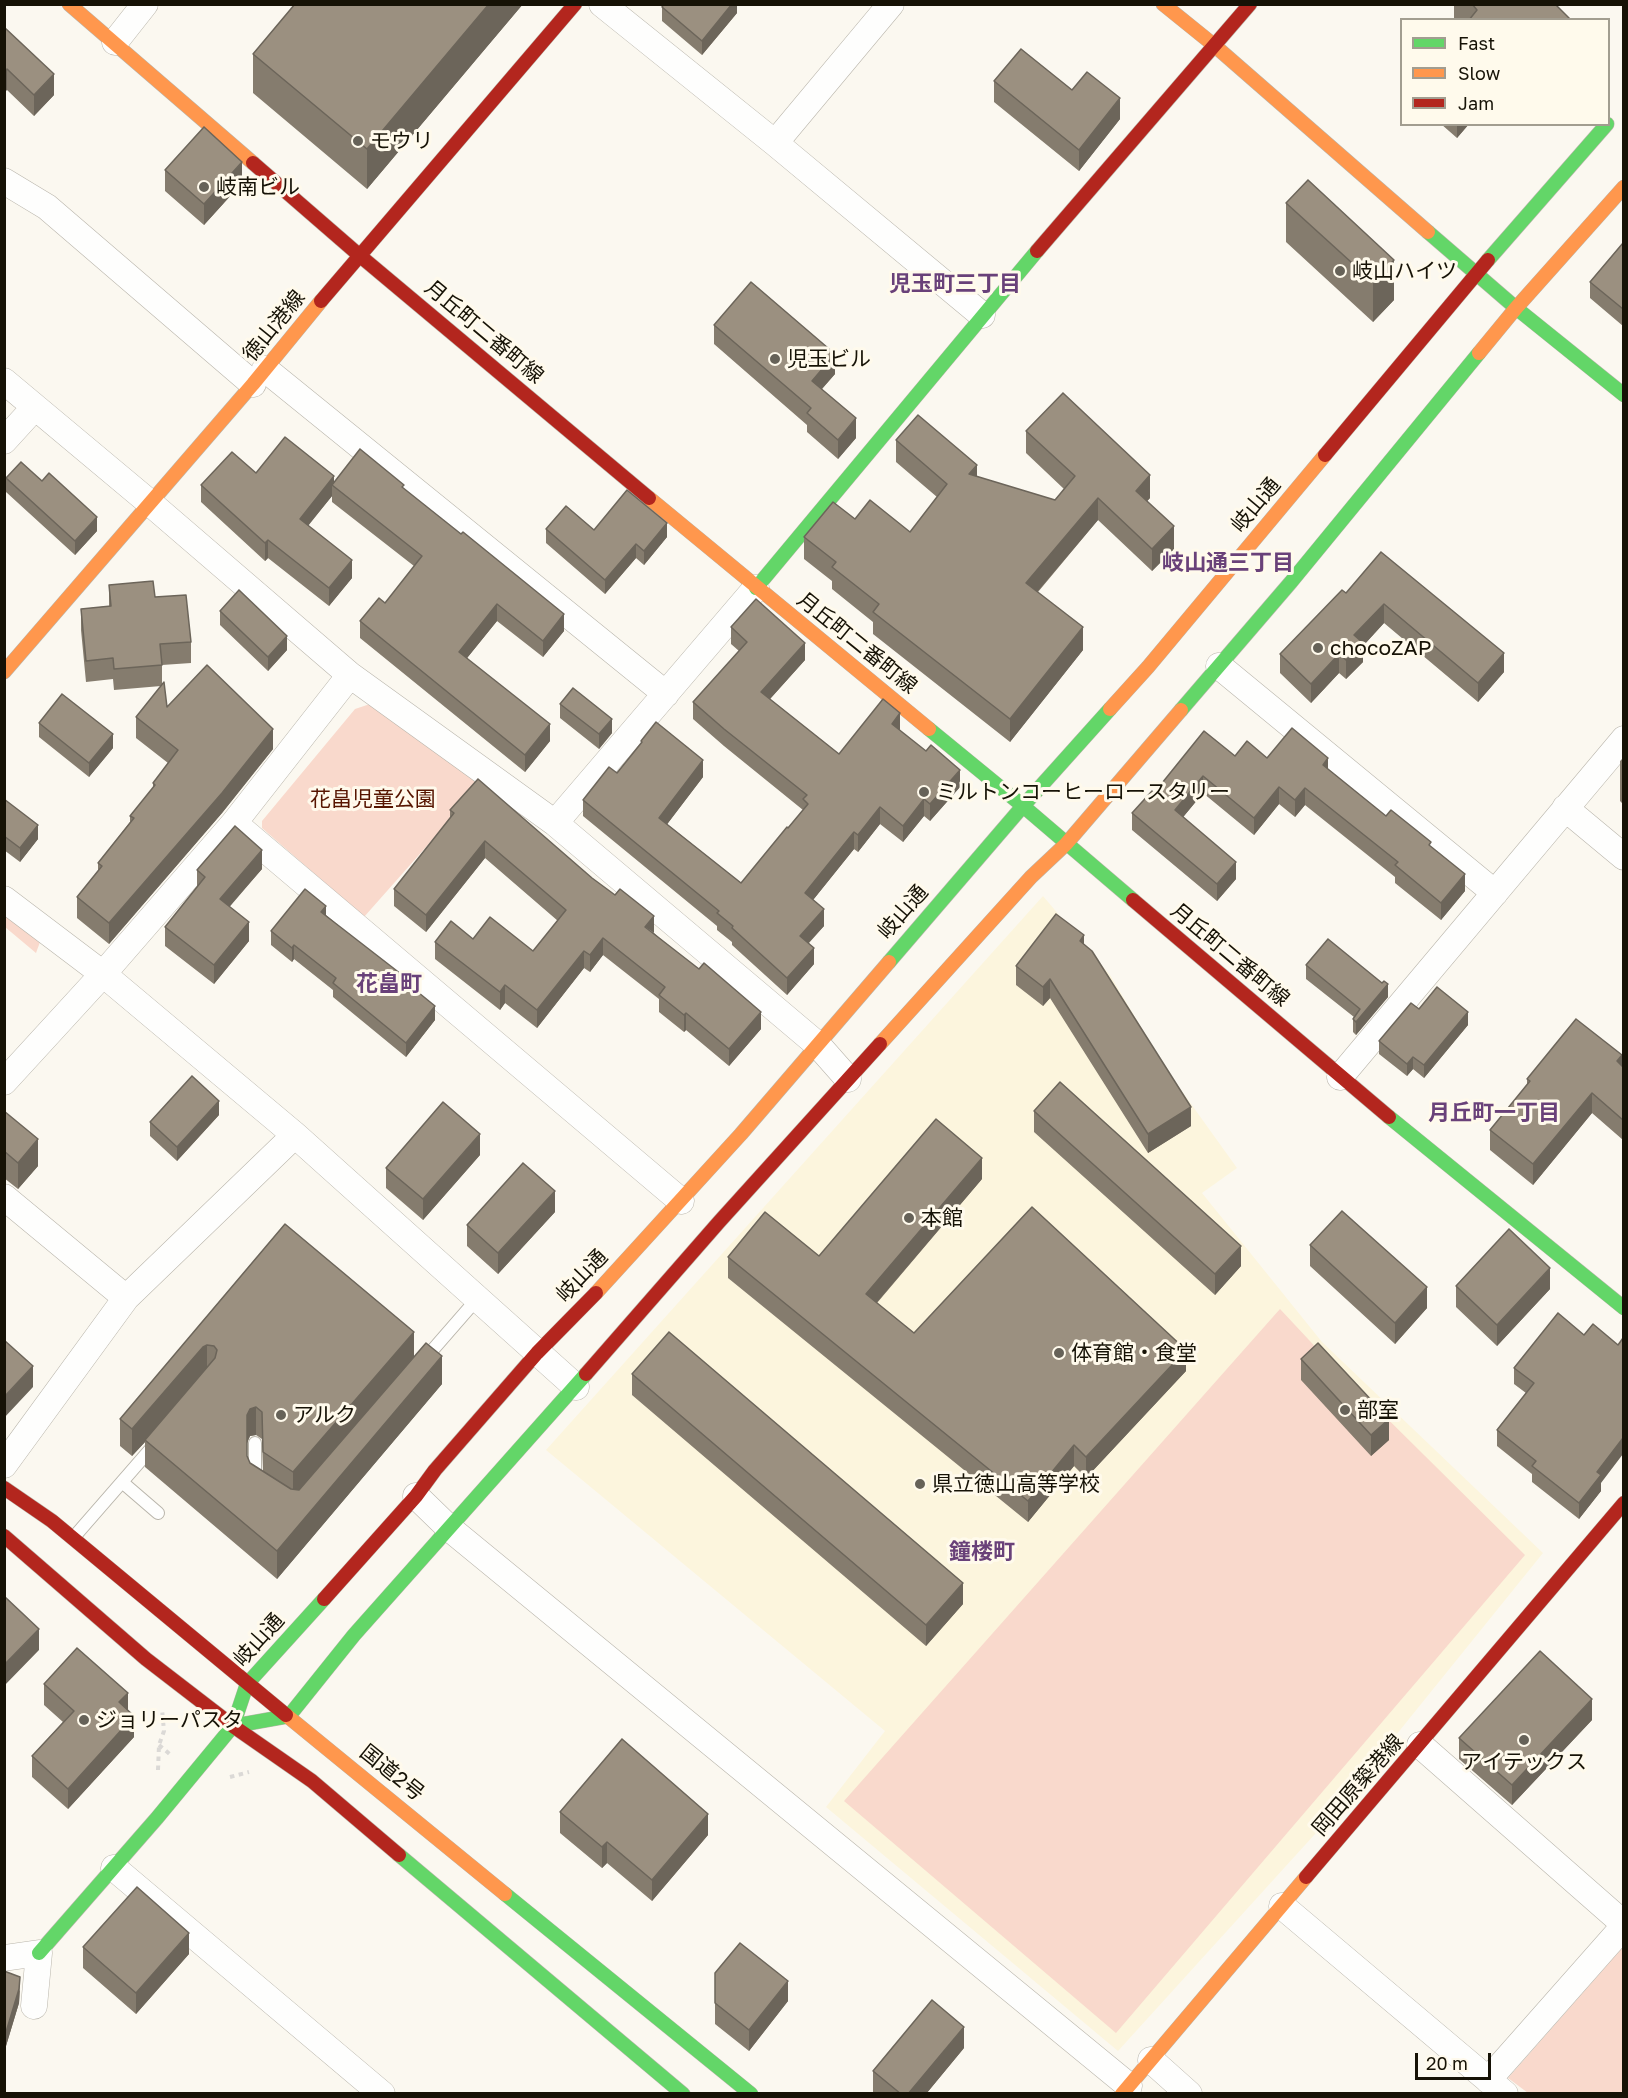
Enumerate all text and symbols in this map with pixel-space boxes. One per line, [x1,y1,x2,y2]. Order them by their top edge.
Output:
legend [1400,18,1610,126]
text: Fast [1458,32,1495,54]
text: Slow [1458,62,1500,84]
text: Jam [1458,92,1494,114]
place label: モウリ [370,128,433,154]
marker: モウリ [351,134,365,148]
place label: 岐南ビル [216,174,300,200]
marker: 岐南ビル [197,180,211,194]
place label: 岐山ハイツ [1352,258,1457,284]
marker: 岐山ハイツ [1333,264,1347,278]
district label: 児玉町三丁目 [889,271,1021,297]
street label: 月丘町二番町線 [420,275,548,389]
street label: 徳山港線 [238,285,310,367]
place label: 児玉ビル [787,346,871,372]
marker: 児玉ビル [768,352,782,366]
street label: 岐山通 [1226,473,1286,537]
district label: 岐山通三丁目 [1162,550,1294,576]
street label: 月丘町二番町線 [792,587,922,699]
place label: chocoZAP [1330,635,1431,661]
marker: chocoZAP [1311,641,1325,655]
place label: ミルトンコーヒーロースタリー [936,779,1230,805]
marker: ミルトンコーヒーロースタリー [917,785,931,799]
park label: 花畠児童公園 [310,786,436,812]
street label: 岐山通 [873,880,933,944]
street label: 月丘町二番町線 [1166,898,1294,1012]
district label: 花畠町 [356,971,422,997]
district label: 月丘町一丁目 [1428,1100,1560,1126]
place label: 本館 [921,1205,963,1231]
marker: 本館 [902,1211,916,1225]
street label: 岐山通 [551,1245,613,1307]
place label: 体育館・食堂 [1071,1340,1197,1366]
marker: 体育館・食堂 [1052,1346,1066,1360]
place label: 部室 [1357,1397,1399,1423]
place label: アルク [293,1402,356,1428]
marker: 部室 [1338,1403,1352,1417]
marker: アルク [274,1408,288,1422]
place label: 県立徳山高等学校 [932,1471,1100,1497]
marker: 県立徳山高等学校 [913,1477,927,1491]
district label: 鐘楼町 [949,1539,1015,1565]
street label: 岐山通 [229,1608,289,1672]
place label: ジョリーパスタ [96,1707,243,1733]
marker: ジョリーパスタ [77,1713,91,1727]
street label: 岡田原築港線 [1307,1729,1409,1841]
marker: アイテックス [1517,1733,1531,1747]
street label: 国道2号 [355,1740,429,1806]
place label: アイテックス [1461,1749,1587,1775]
scale bar [1418,2041,1494,2079]
text: 20 m [1426,2052,1468,2074]

